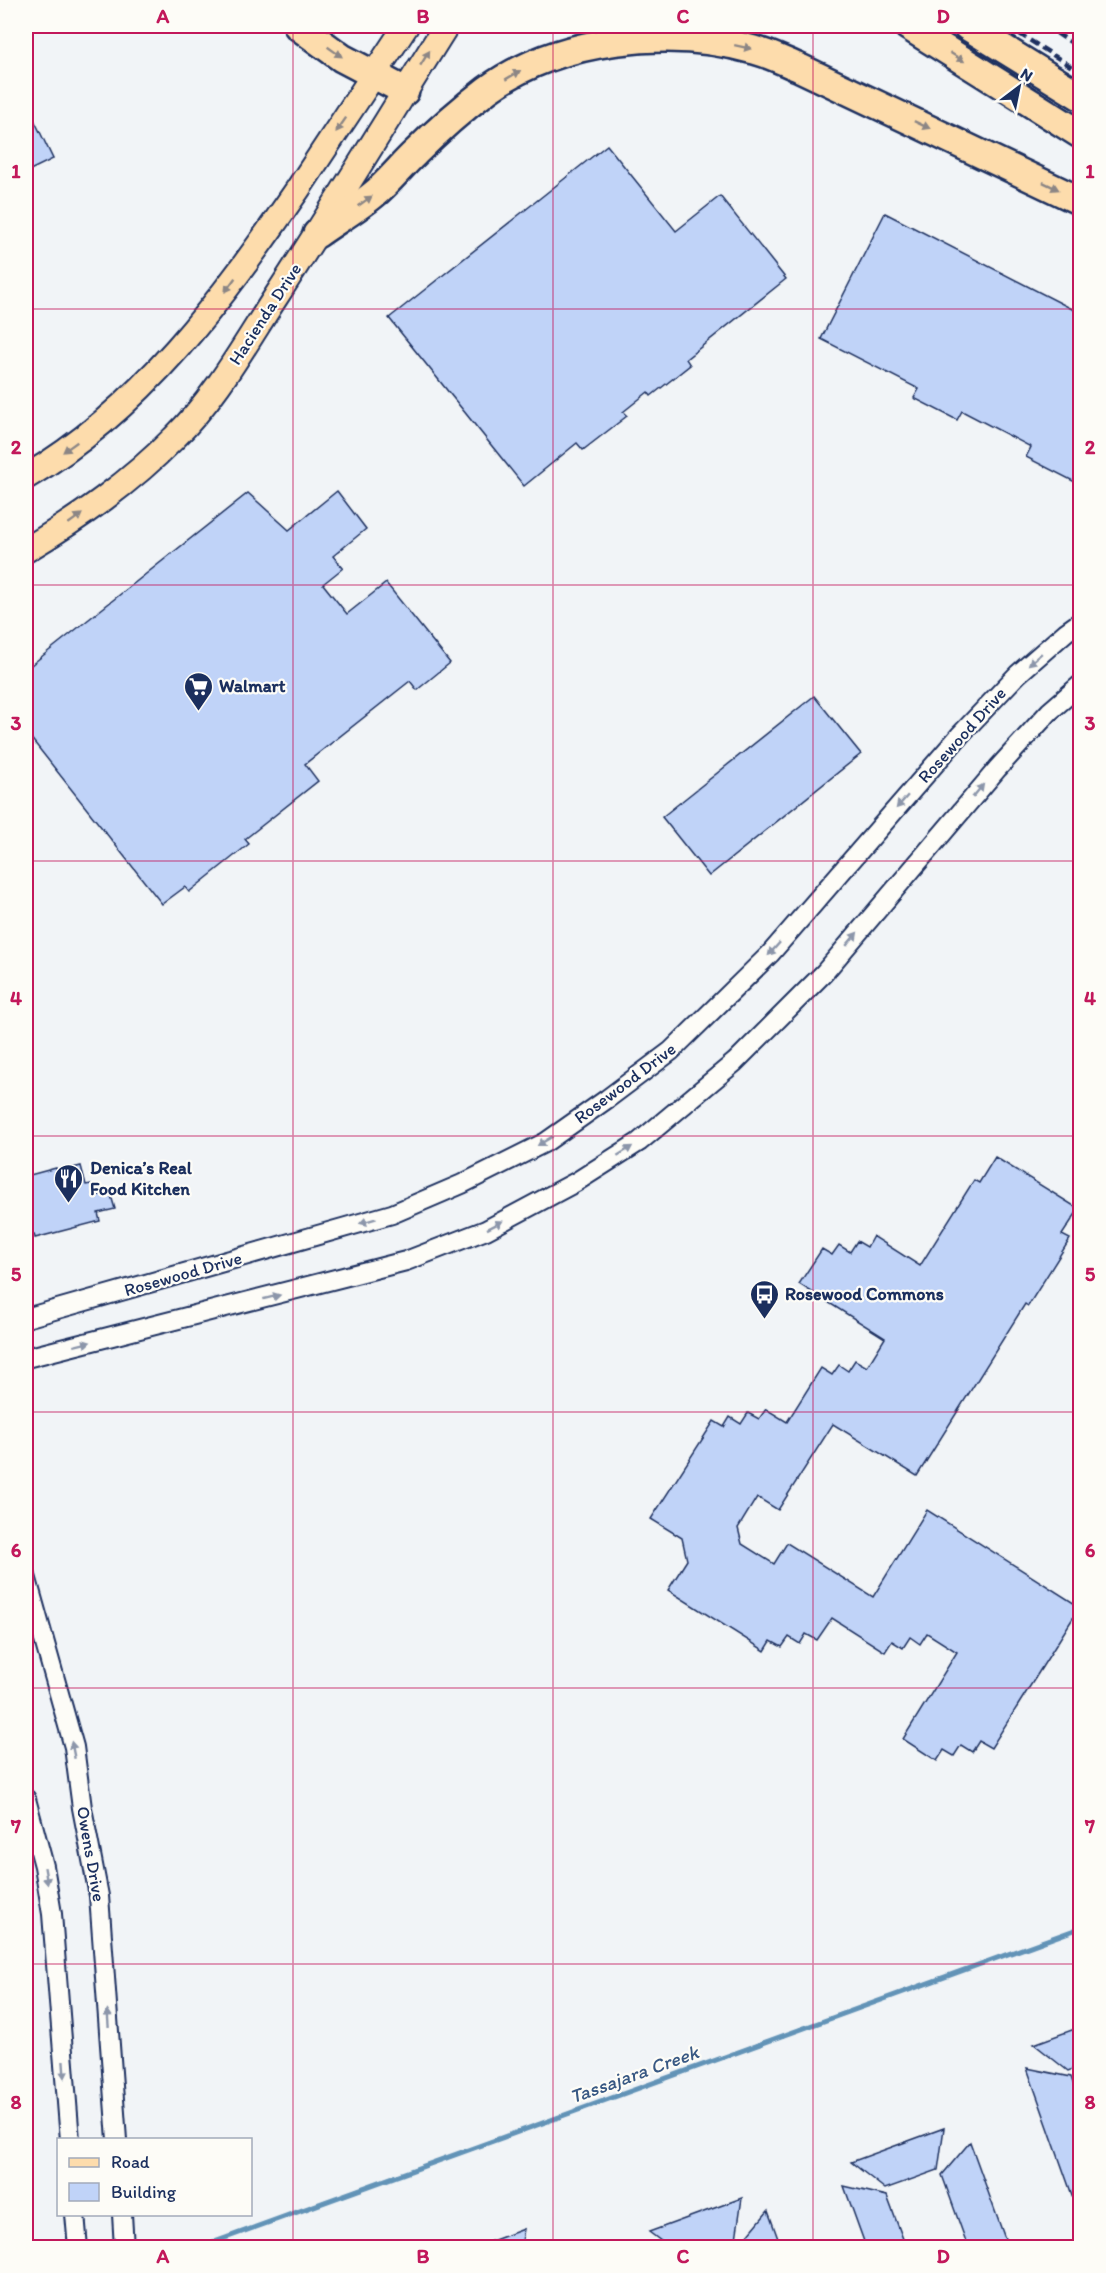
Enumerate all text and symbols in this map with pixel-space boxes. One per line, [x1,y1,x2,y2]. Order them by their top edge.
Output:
text: A [156,4,170,28]
text: B [417,4,430,28]
text: C [677,4,690,28]
text: D [936,4,950,28]
one-way arrow [734,43,752,53]
one-way arrow [326,46,342,58]
one-way arrow [420,50,431,67]
one-way arrow [949,51,965,62]
north arrow [989,57,1049,117]
text: N [1017,64,1036,86]
one-way arrow [505,69,521,80]
one-way arrow [336,117,347,133]
one-way arrow [913,120,930,129]
text: 1 [11,159,21,183]
text: 1 [1085,159,1095,183]
one-way arrow [1042,182,1059,191]
one-way arrow [357,195,373,206]
street label: Hacienda Drive [224,259,306,369]
one-way arrow [224,276,236,292]
text: 2 [11,435,22,459]
text: 2 [1085,435,1096,459]
one-way arrow [62,441,78,453]
one-way arrow [68,514,83,526]
one-way arrow [1028,652,1043,665]
supermarket icon: Walmart [182,670,214,712]
place label: Walmart [219,675,286,697]
street label: Rosewood Drive [913,682,1011,788]
text: 3 [11,711,22,735]
text: 3 [1085,711,1096,735]
one-way arrow [972,783,985,799]
one-way arrow [896,794,909,809]
one-way arrow [846,931,859,947]
one-way arrow [768,941,781,956]
text: 4 [10,986,22,1010]
text: 4 [1084,986,1096,1010]
street label: Rosewood Drive [570,1038,680,1128]
one-way arrow [537,1136,553,1147]
one-way arrow [617,1145,633,1156]
place label: Denica’s Real Food Kitchen [90,1157,193,1200]
restaurant icon: Denica’s Real Food Kitchen [53,1162,85,1204]
one-way arrow [359,1217,377,1226]
one-way arrow [487,1220,504,1230]
street label: Rosewood Drive [121,1247,245,1301]
text: 5 [11,1262,22,1286]
text: 5 [1085,1262,1096,1286]
bus stop icon: Rosewood Commons [748,1278,780,1320]
place label: Rosewood Commons [785,1283,944,1305]
one-way arrow [262,1291,281,1301]
one-way arrow [73,1338,91,1348]
text: 6 [11,1538,22,1562]
text: 6 [1085,1538,1096,1562]
one-way arrow [69,1740,78,1759]
street label: Owens Drive [72,1805,110,1903]
text: 7 [10,1814,21,1838]
text: 7 [1084,1814,1095,1838]
one-way arrow [41,1866,50,1885]
one-way arrow [103,2009,113,2028]
water label: Tassajara Creek [566,2039,703,2108]
one-way arrow [59,2060,69,2079]
text: 8 [11,2090,22,2114]
text: 8 [1085,2090,1096,2114]
legend [57,2138,252,2216]
text: Road [111,2151,150,2173]
text: Building [111,2181,177,2203]
text: A [156,2244,170,2268]
text: B [417,2244,430,2268]
text: C [677,2244,690,2268]
text: D [936,2244,950,2268]

